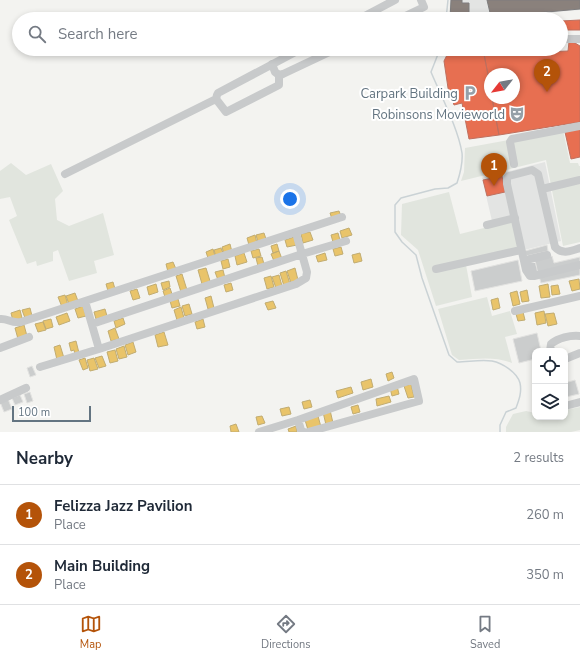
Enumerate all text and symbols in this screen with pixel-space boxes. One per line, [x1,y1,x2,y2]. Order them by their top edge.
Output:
search box [12,12,568,56]
icon: search [26,23,48,45]
text: Search here [58,24,138,44]
pin: 2 [534,59,560,92]
north arrow [484,68,520,104]
parking icon: Carpark Building [461,84,479,102]
place label: Carpark Building [360,85,458,103]
theatre icon: Robinsons Movieworld [508,105,526,123]
place label: Robinsons Movieworld [372,106,505,124]
pin: 1 [481,153,507,186]
your location [280,189,300,209]
map controls [532,348,568,420]
button: locate [532,348,568,384]
button: layers [532,384,568,420]
scale bar [12,404,91,423]
text: 100 m [18,405,50,420]
text: Nearby [16,447,73,470]
text: 2 results [513,449,564,467]
text: Felizza Jazz Pavilion [54,496,192,516]
text: 1 [25,506,33,524]
text: 260 m [526,506,564,524]
text: Place [54,516,86,534]
text: Main Building [54,556,150,576]
text: 2 [25,566,33,584]
text: 350 m [526,566,564,584]
text: Place [54,576,86,594]
tab: Map [80,613,102,652]
tab: Directions [261,613,311,652]
tab: Saved [470,613,500,652]

